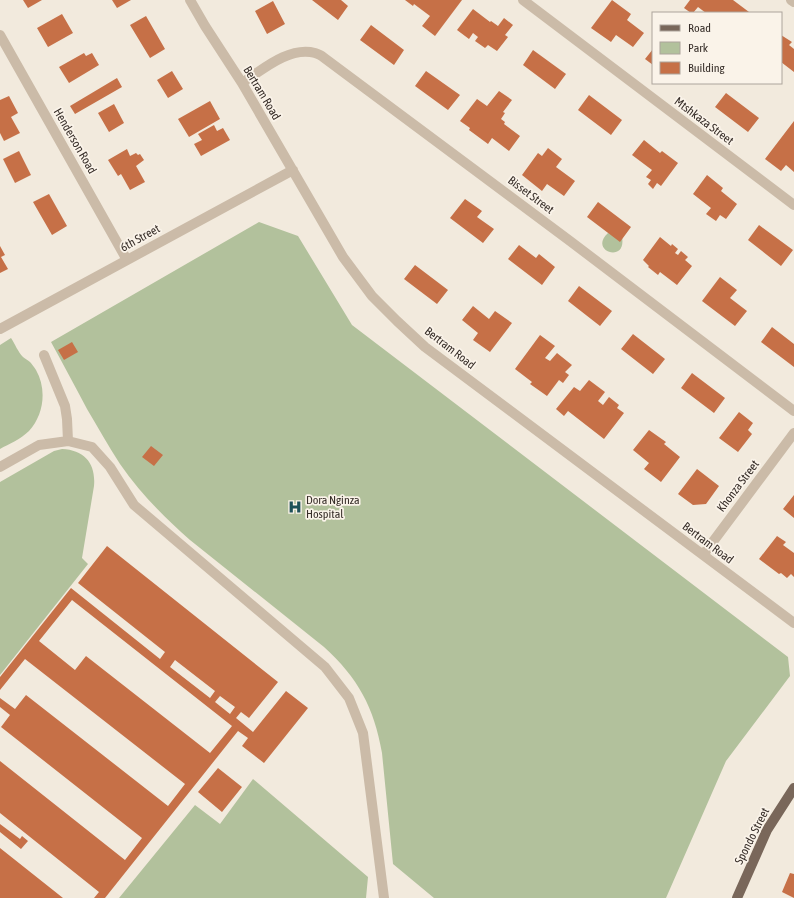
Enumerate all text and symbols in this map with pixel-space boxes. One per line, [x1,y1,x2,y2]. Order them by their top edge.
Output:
legend [652,12,782,84]
text: Road [688,21,711,35]
text: Park [688,41,709,55]
text: Building [688,61,726,75]
street label: Bertram Road [241,64,283,122]
street label: Mtshkaza Street [672,94,737,148]
street label: Henderson Road [51,106,99,176]
street label: Bisset Street [505,173,557,217]
street label: 6th Street [118,221,163,255]
street label: Bertram Road [422,324,478,372]
street label: Khonza Street [714,457,762,515]
place label: Dora Nginza Hospital [306,493,360,521]
hospital icon: Dora Nginza Hospital [287,499,303,515]
street label: Bertram Road [680,519,736,567]
street label: Spondo Street [732,805,772,867]

